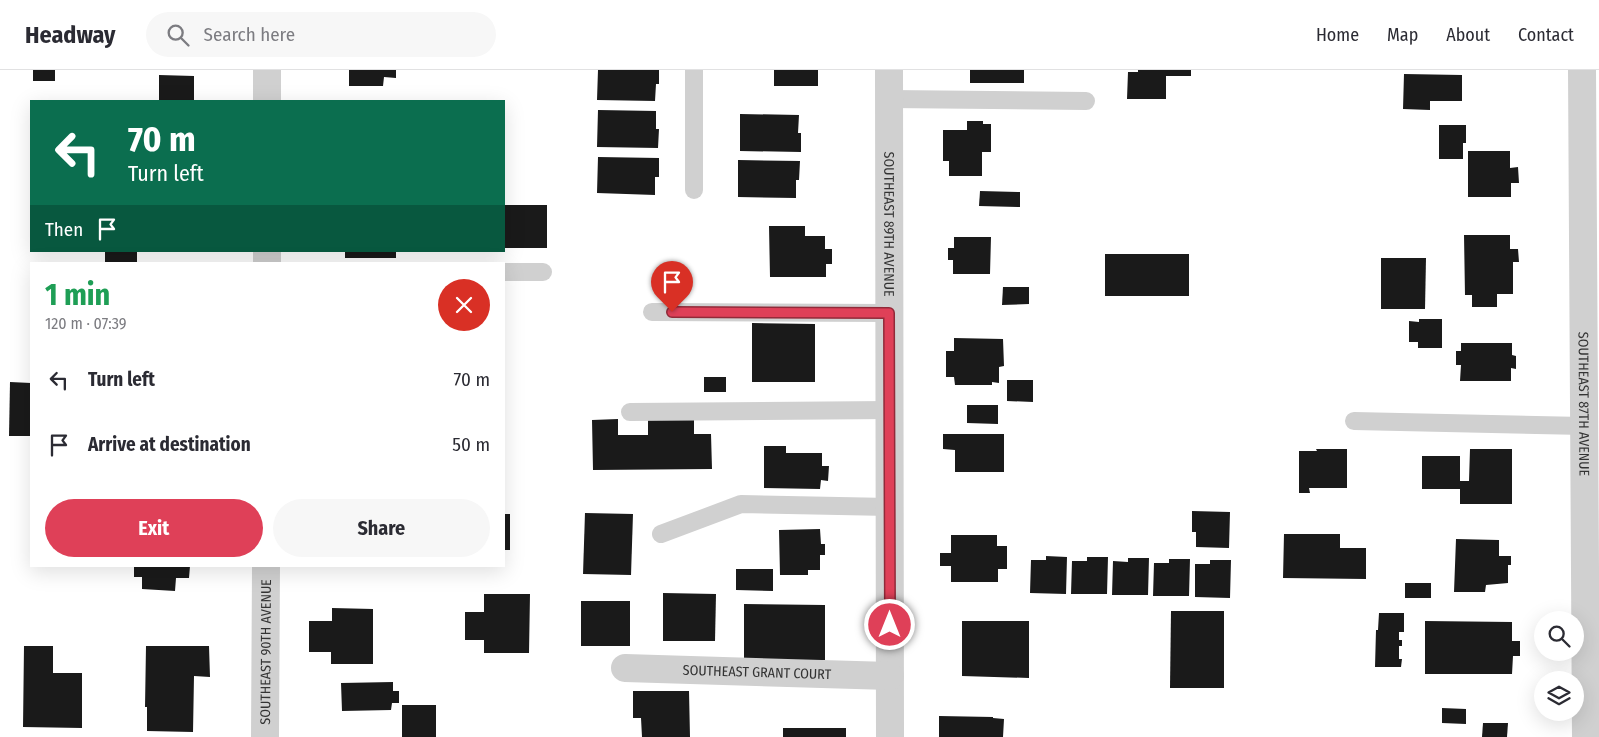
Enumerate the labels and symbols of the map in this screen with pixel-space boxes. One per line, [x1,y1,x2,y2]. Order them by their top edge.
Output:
street label: SOUTHEAST 89TH AVENUE [881,151,898,297]
pin [651,261,693,312]
street label: SOUTHEAST 87TH AVENUE [1575,332,1593,477]
street label: SOUTHEAST 90TH AVENUE [257,579,274,725]
position arrow [863,598,915,650]
street label: SOUTHEAST GRANT COURT [683,661,832,683]

